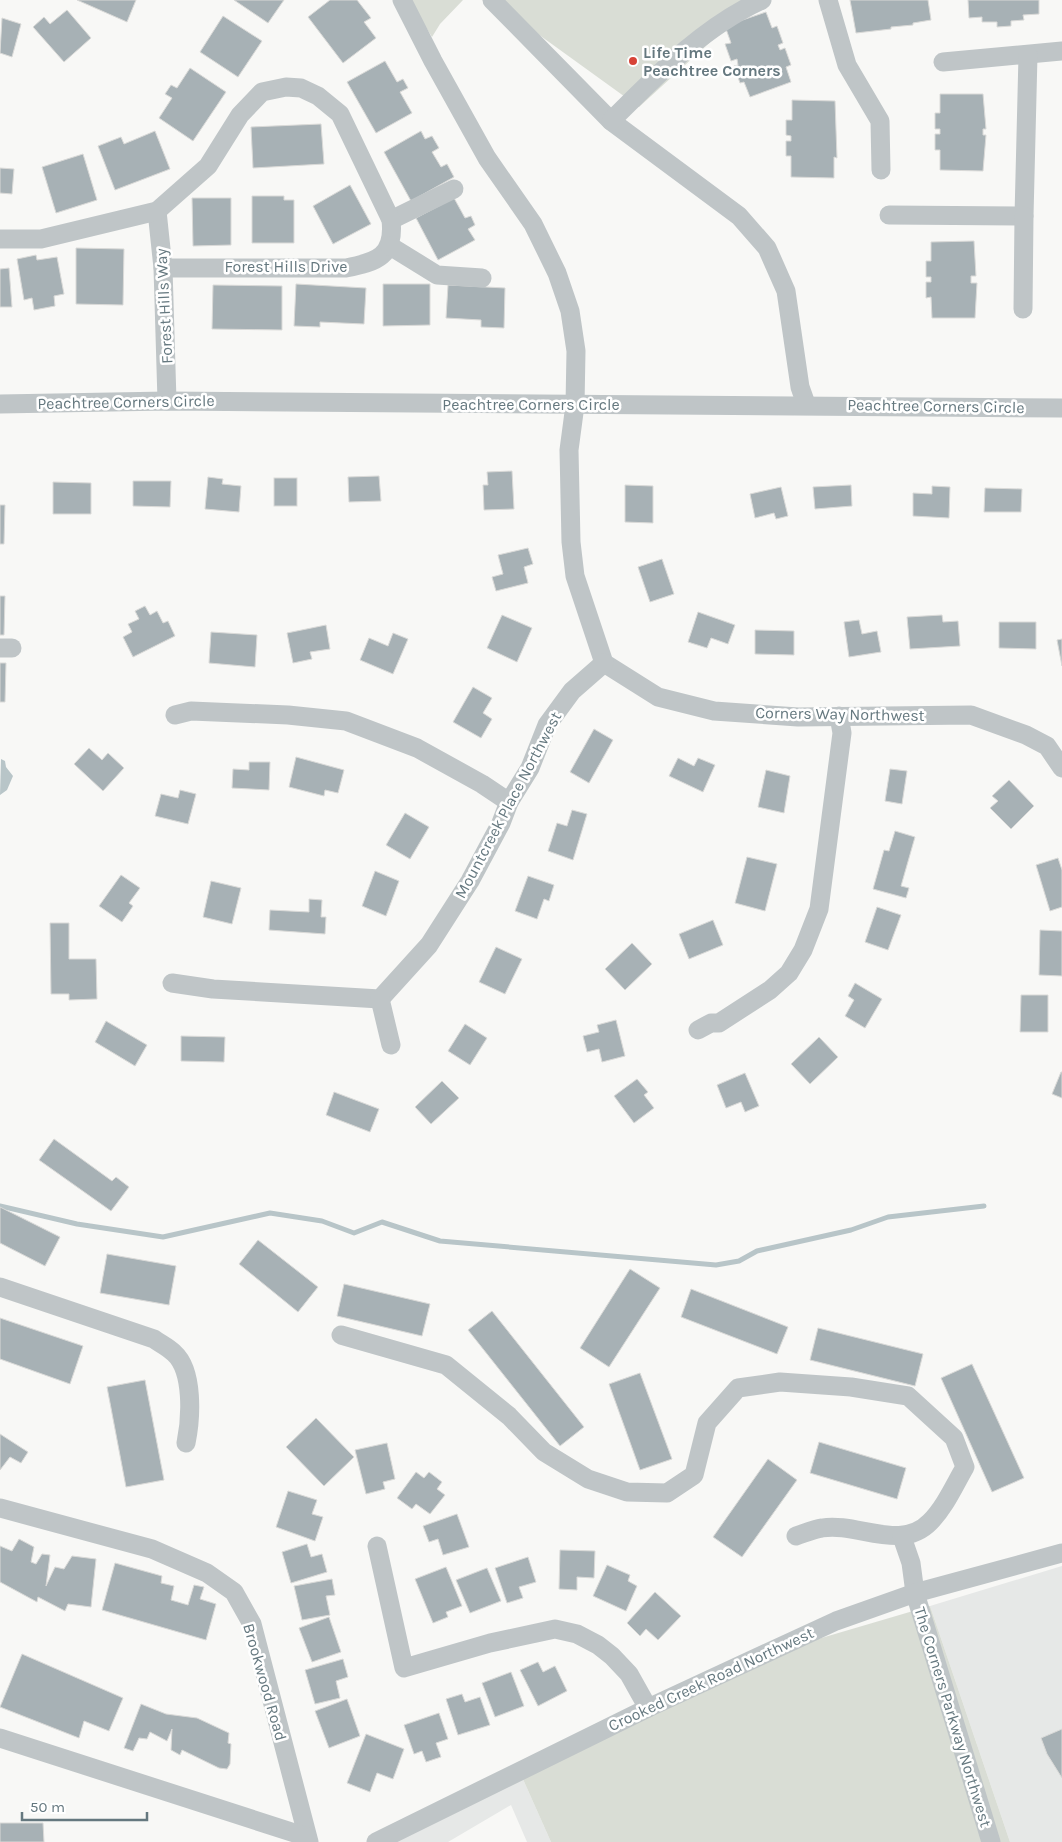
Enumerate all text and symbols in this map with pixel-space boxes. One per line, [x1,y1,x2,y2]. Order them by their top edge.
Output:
place label: Life Time Peachtree Corners [643,43,781,80]
marker: Life Time Peachtree Corners [627,55,639,67]
street label: Forest Hills Way [151,247,177,364]
street label: Forest Hills Drive [225,257,347,276]
street label: Peachtree Corners Circle [37,391,215,413]
street label: Peachtree Corners Circle [442,395,620,414]
street label: Peachtree Corners Circle [847,395,1025,417]
street label: Corners Way Northwest [755,703,925,725]
street label: Mountcreek Place Northwest [451,708,565,902]
street label: The Corners Parkway Northwest [910,1605,996,1829]
street label: Brookwood Road [239,1621,291,1743]
street label: Crooked Creek Road Northwest [605,1623,817,1735]
scale bar [22,1790,148,1822]
text: 50 m [30,1798,65,1816]

